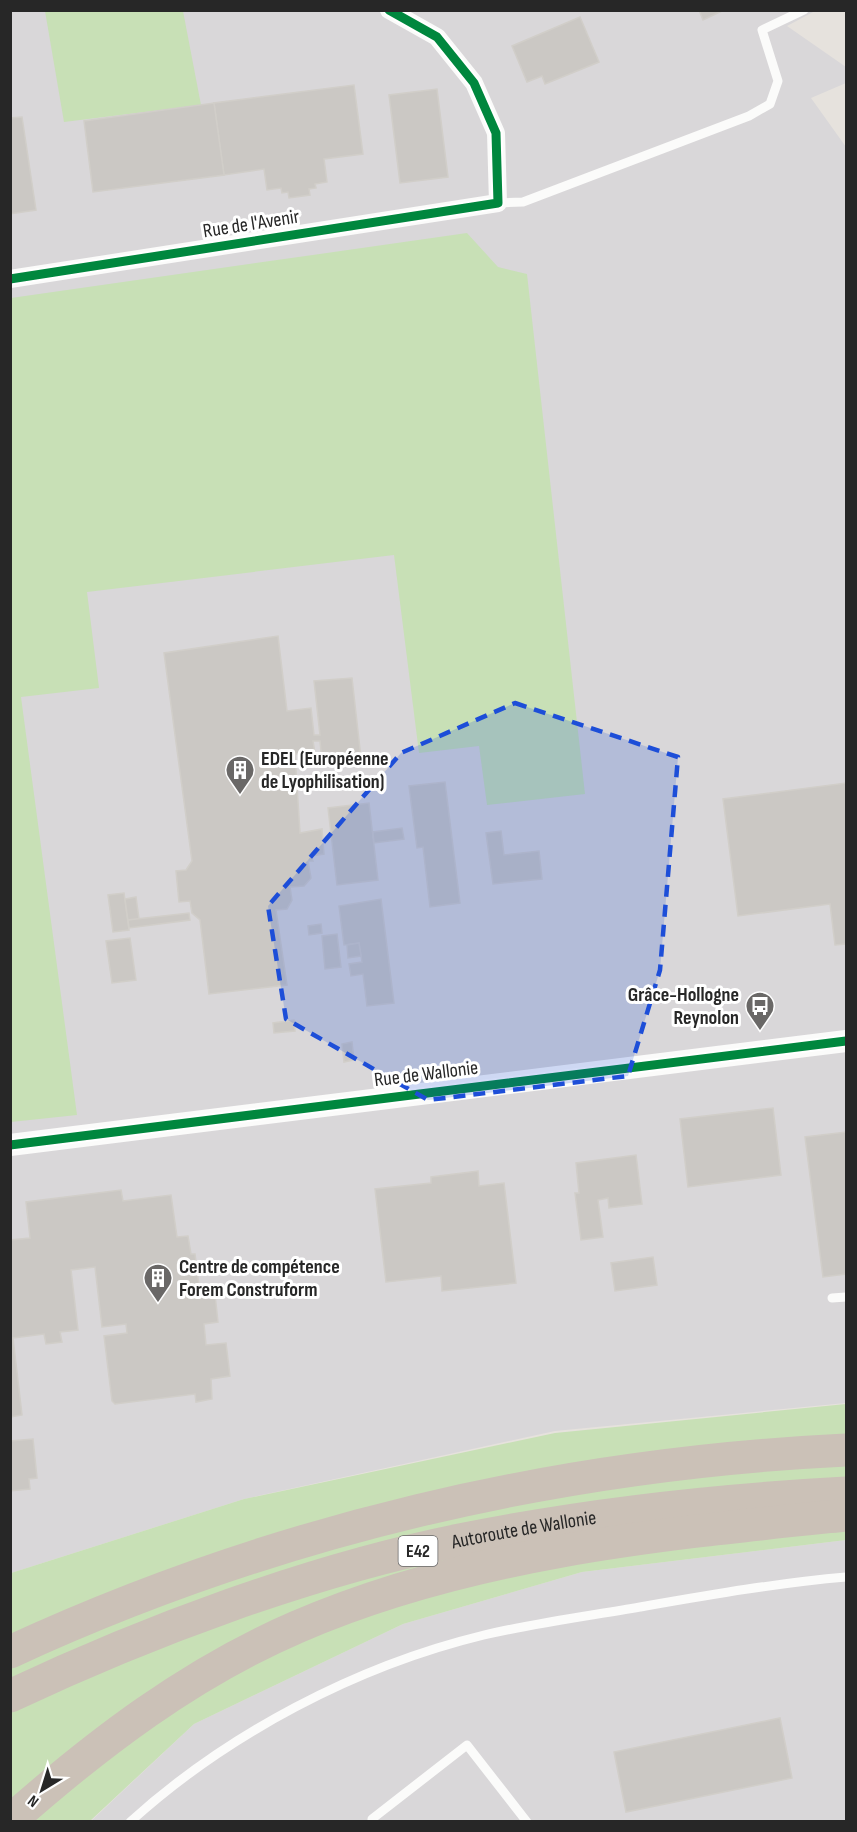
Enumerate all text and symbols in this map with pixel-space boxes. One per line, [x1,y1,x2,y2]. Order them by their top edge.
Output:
street label: Rue de l'Avenir [201,204,301,243]
place label: EDEL (Européenne de Lyophilisation) [261,747,389,794]
building icon: EDEL (Européenne de Lyophilisation) [224,754,256,796]
place label: Grâce-Hollogne Reynolon [628,983,739,1030]
bus stop icon: Grâce-Hollogne Reynolon [744,990,776,1032]
street label: Rue de Wallonie [373,1056,480,1092]
place label: Centre de compétence Forem Construform [179,1255,340,1302]
building icon: Centre de compétence Forem Construform [142,1262,174,1304]
street label: Autoroute de Wallonie [449,1506,598,1555]
road number: E42 [398,1536,438,1566]
north arrow [12,1760,72,1820]
text: N [24,1791,43,1811]

